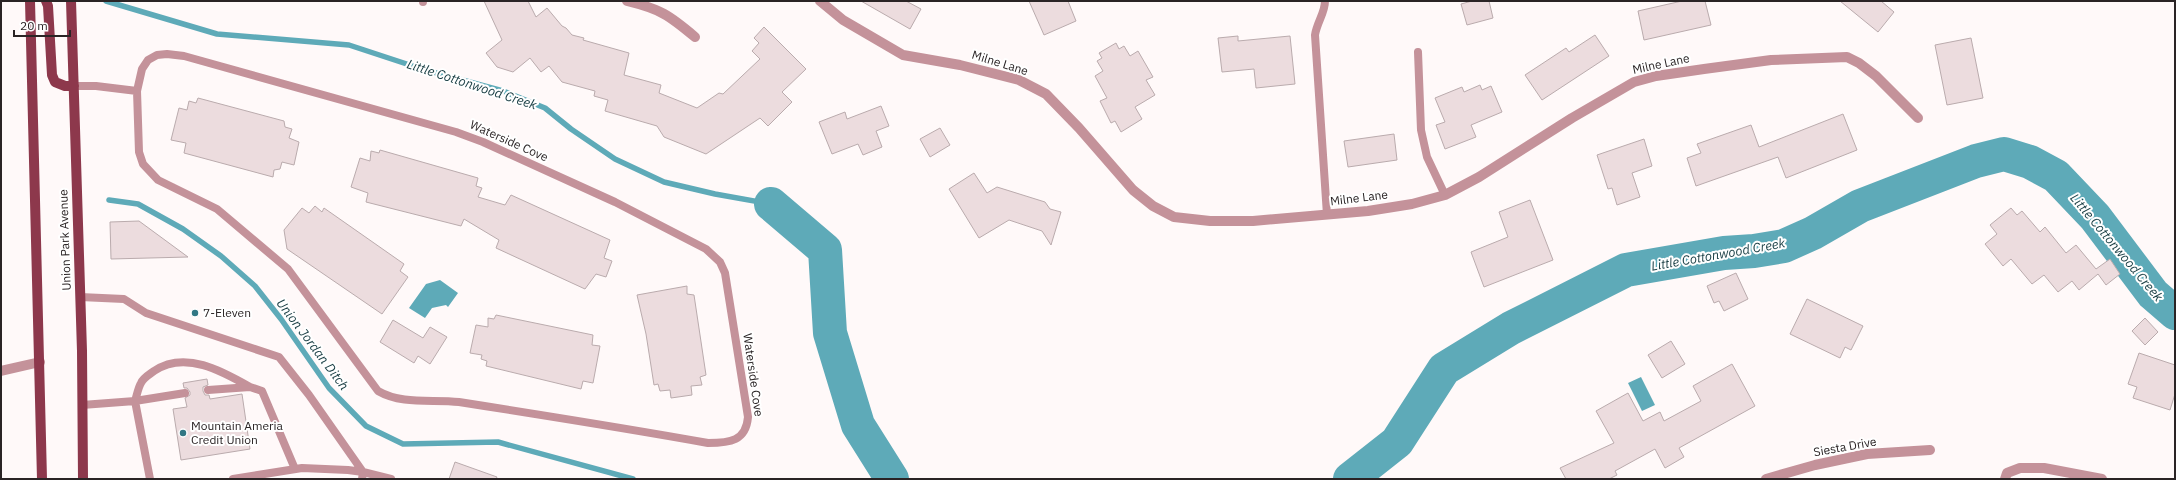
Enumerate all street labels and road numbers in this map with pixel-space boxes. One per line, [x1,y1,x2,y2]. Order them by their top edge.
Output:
street label: Milne Lane [970,47,1030,78]
street label: Milne Lane [1631,50,1691,77]
street label: Waterside Cove [468,117,551,165]
street label: Milne Lane [1329,186,1389,208]
street label: Union Park Avenue [55,189,74,291]
street label: Waterside Cove [740,332,767,418]
street label: Siesta Drive [1812,434,1878,459]

